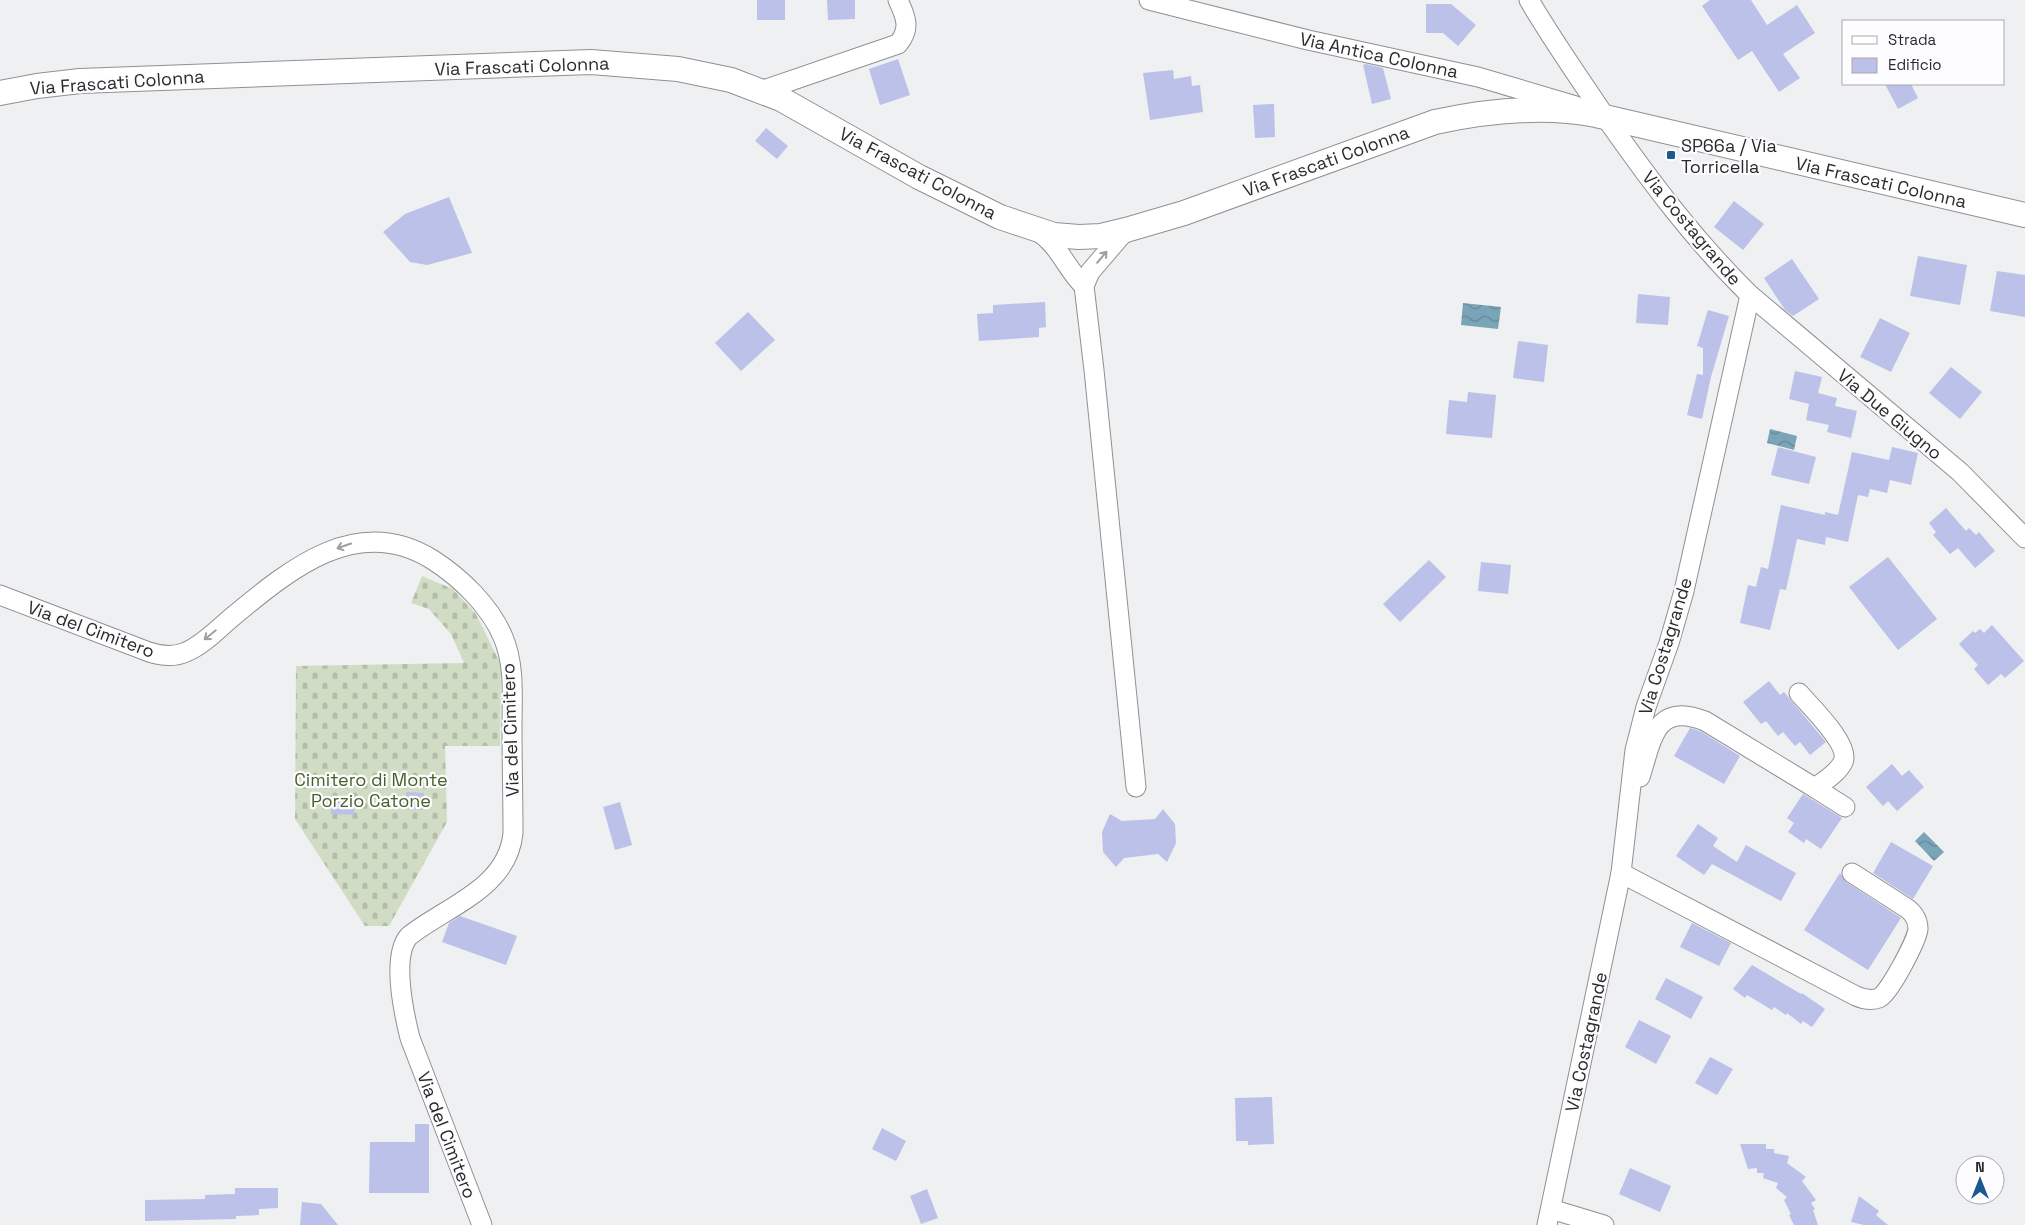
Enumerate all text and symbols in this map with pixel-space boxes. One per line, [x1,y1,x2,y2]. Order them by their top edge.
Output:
legend [1842,20,2005,85]
street label: Via Antica Colonna [1298,27,1460,83]
text: Strada [1888,30,1937,49]
street label: Via Frascati Colonna [434,51,610,81]
text: Edificio [1888,55,1942,74]
street label: Via Frascati Colonna [29,64,205,100]
street label: Via Frascati Colonna [1240,120,1412,202]
street label: Via Frascati Colonna [835,122,1001,224]
place label: SP66a / Via Torricella [1681,134,1777,178]
marker: SP66a / Via Torricella [1665,149,1677,161]
street label: Via Frascati Colonna [1793,151,1969,213]
street label: Via Costagrande [1637,166,1747,290]
one-way arrow [1097,250,1108,263]
street label: Via Due Giugno [1833,363,1947,465]
one-way arrow [337,542,353,552]
street label: Via Costagrande [1633,575,1697,717]
street label: Via del Cimitero [24,595,158,663]
one-way arrow [204,630,217,641]
street label: Via del Cimitero [496,663,524,797]
park label: Cimitero di Monte Porzio Catone [294,768,448,812]
street label: Via Costagrande [1560,970,1612,1114]
street label: Via del Cimitero [412,1068,482,1202]
north arrow [1955,1155,2005,1205]
text: N [1975,1158,1985,1176]

